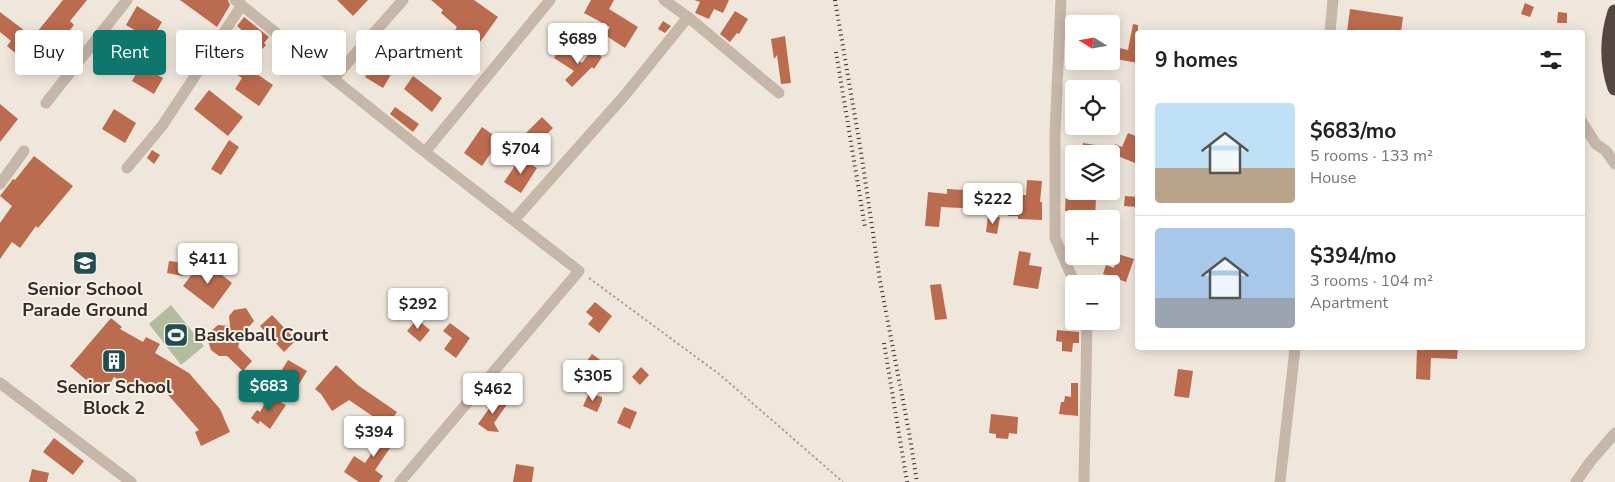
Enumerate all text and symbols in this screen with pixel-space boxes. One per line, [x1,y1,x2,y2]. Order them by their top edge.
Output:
north arrow [1065,15,1120,70]
map controls [1065,15,1120,330]
pin: $689 [548,22,608,65]
text: $689 [559,28,597,50]
chip: Buy [15,30,83,75]
chip: Rent [93,30,166,75]
chip: Filters [176,30,262,75]
chip: New [272,30,346,75]
chip: Apartment [356,30,480,75]
text: 9 homes [1155,46,1238,74]
icon: filters [1537,46,1565,74]
button: locate [1065,80,1120,135]
text: $683/mo [1310,117,1396,145]
icon: home [1195,123,1255,183]
pin: $704 [491,132,551,175]
text: $704 [502,138,540,160]
button: layers [1065,145,1120,200]
text: 5 rooms · 133 m² [1310,145,1433,167]
text: House [1310,167,1356,189]
pin: $222 [963,182,1023,225]
text: $222 [974,188,1012,210]
button: + [1065,210,1120,265]
pin: $411 [178,242,238,285]
text: $394/mo [1310,242,1396,270]
text: $411 [189,248,227,270]
icon: home [1195,248,1255,308]
school or university icon: Senior School Parade Ground [72,250,98,276]
text: 3 rooms · 104 m² [1310,270,1433,292]
button: − [1065,275,1120,330]
place label: Senior School Parade Ground [22,277,148,322]
pin: $292 [388,288,448,330]
text: Apartment [1310,292,1388,314]
text: $292 [399,293,437,315]
sports icon: Baskeball Court [163,322,189,348]
place label: Baskeball Court [194,323,328,347]
building icon: Senior School Block 2 [101,348,127,374]
pin: $305 [563,360,623,402]
text: $305 [574,365,612,387]
pin: $683 [239,370,299,412]
pin: $462 [463,372,523,415]
place label: Senior School Block 2 [56,375,172,420]
text: $683 [250,375,288,397]
text: $462 [474,378,512,400]
pin: $394 [344,416,404,458]
text: $394 [355,421,393,443]

